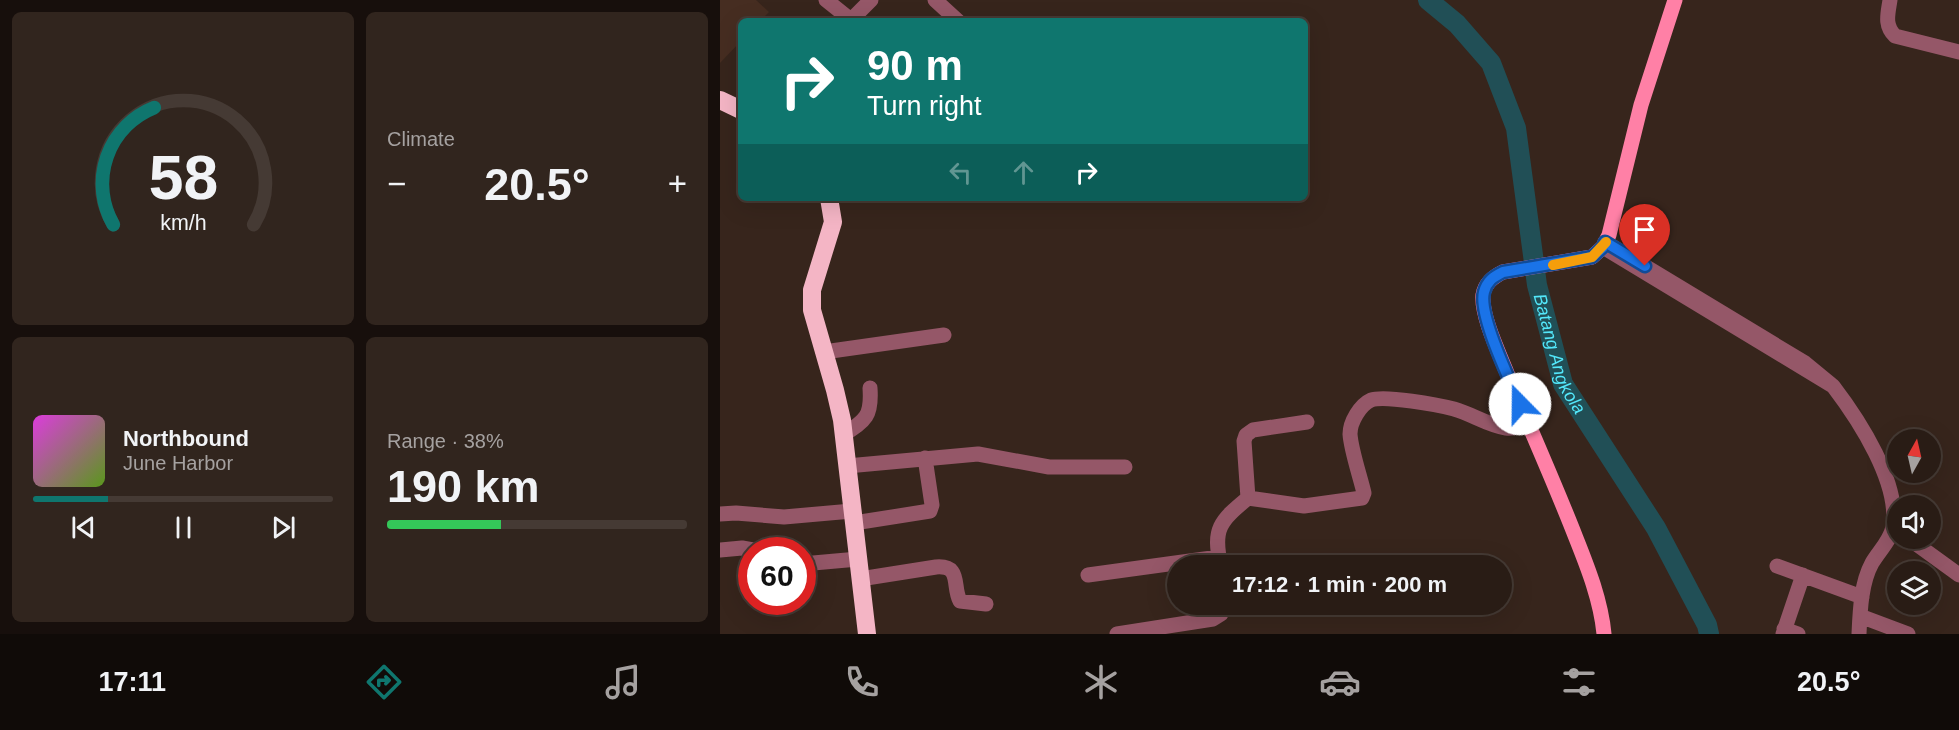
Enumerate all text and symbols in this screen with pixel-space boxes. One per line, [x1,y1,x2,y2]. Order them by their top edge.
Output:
icon: right [768,42,846,120]
text: 90 m [867,42,963,89]
text: Turn right [867,91,982,121]
text: Climate [387,128,455,150]
text: 58 [148,143,218,212]
icon: left [944,156,977,189]
icon: ahead [1007,156,1040,189]
icon: right [1070,156,1103,189]
text: 20.5° [484,159,590,210]
text: − [387,165,406,202]
text: + [668,165,687,202]
pin [1619,204,1670,266]
text: km/h [160,212,206,236]
icon: arrive [1628,213,1661,246]
water label: Batang Angkola [1530,291,1590,418]
position arrow [1488,372,1552,436]
text: Northbound [123,426,249,451]
north arrow [1887,429,1941,483]
map controls [1887,429,1941,615]
text: Range · 38% [387,430,504,452]
text: June Harbor [123,452,233,474]
text: 190 km [387,461,540,512]
button: sound [1887,495,1941,549]
icon: previous [67,511,100,544]
icon: pause [167,511,200,544]
icon: next [267,511,300,544]
speed limit sign: 60 [738,537,816,615]
button: layers [1887,561,1941,615]
text: 17:12 · 1 min · 200 m [1232,572,1447,597]
icon: directions [363,661,405,703]
icon: music [602,661,644,703]
icon: phone [841,661,883,703]
icon: climate [1080,661,1122,703]
icon: car [1319,661,1361,703]
icon: filters [1558,661,1600,703]
text: 17:11 [99,667,166,697]
text: 20.5° [1797,667,1860,697]

